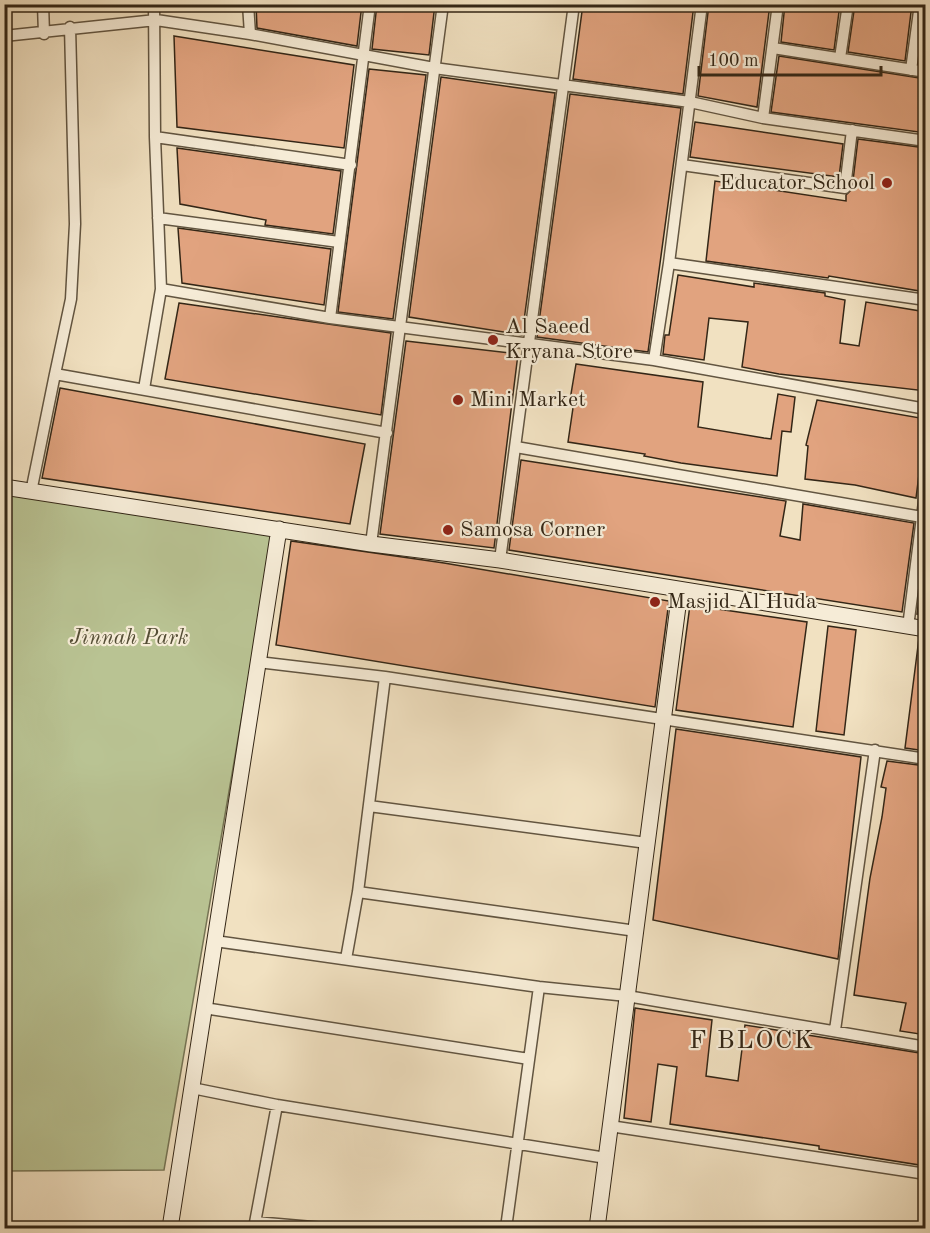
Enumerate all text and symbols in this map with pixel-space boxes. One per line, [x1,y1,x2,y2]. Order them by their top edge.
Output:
scale bar [699,39,880,77]
text: 100 m [708,52,759,70]
place label: Educator School [719,172,875,194]
marker: Educator School [880,176,894,190]
place label: Al Saeed Kryana Store [505,316,633,363]
marker: Al Saeed Kryana Store [486,333,500,347]
place label: Mini Market [470,389,586,411]
marker: Mini Market [451,393,465,407]
place label: Samosa Corner [460,519,605,541]
marker: Samosa Corner [441,523,455,537]
place label: Masjid Al Huda [667,591,817,613]
marker: Masjid Al Huda [648,595,662,609]
park label: Jinnah Park [69,627,189,649]
district label: F BLOCK [689,1028,815,1054]

